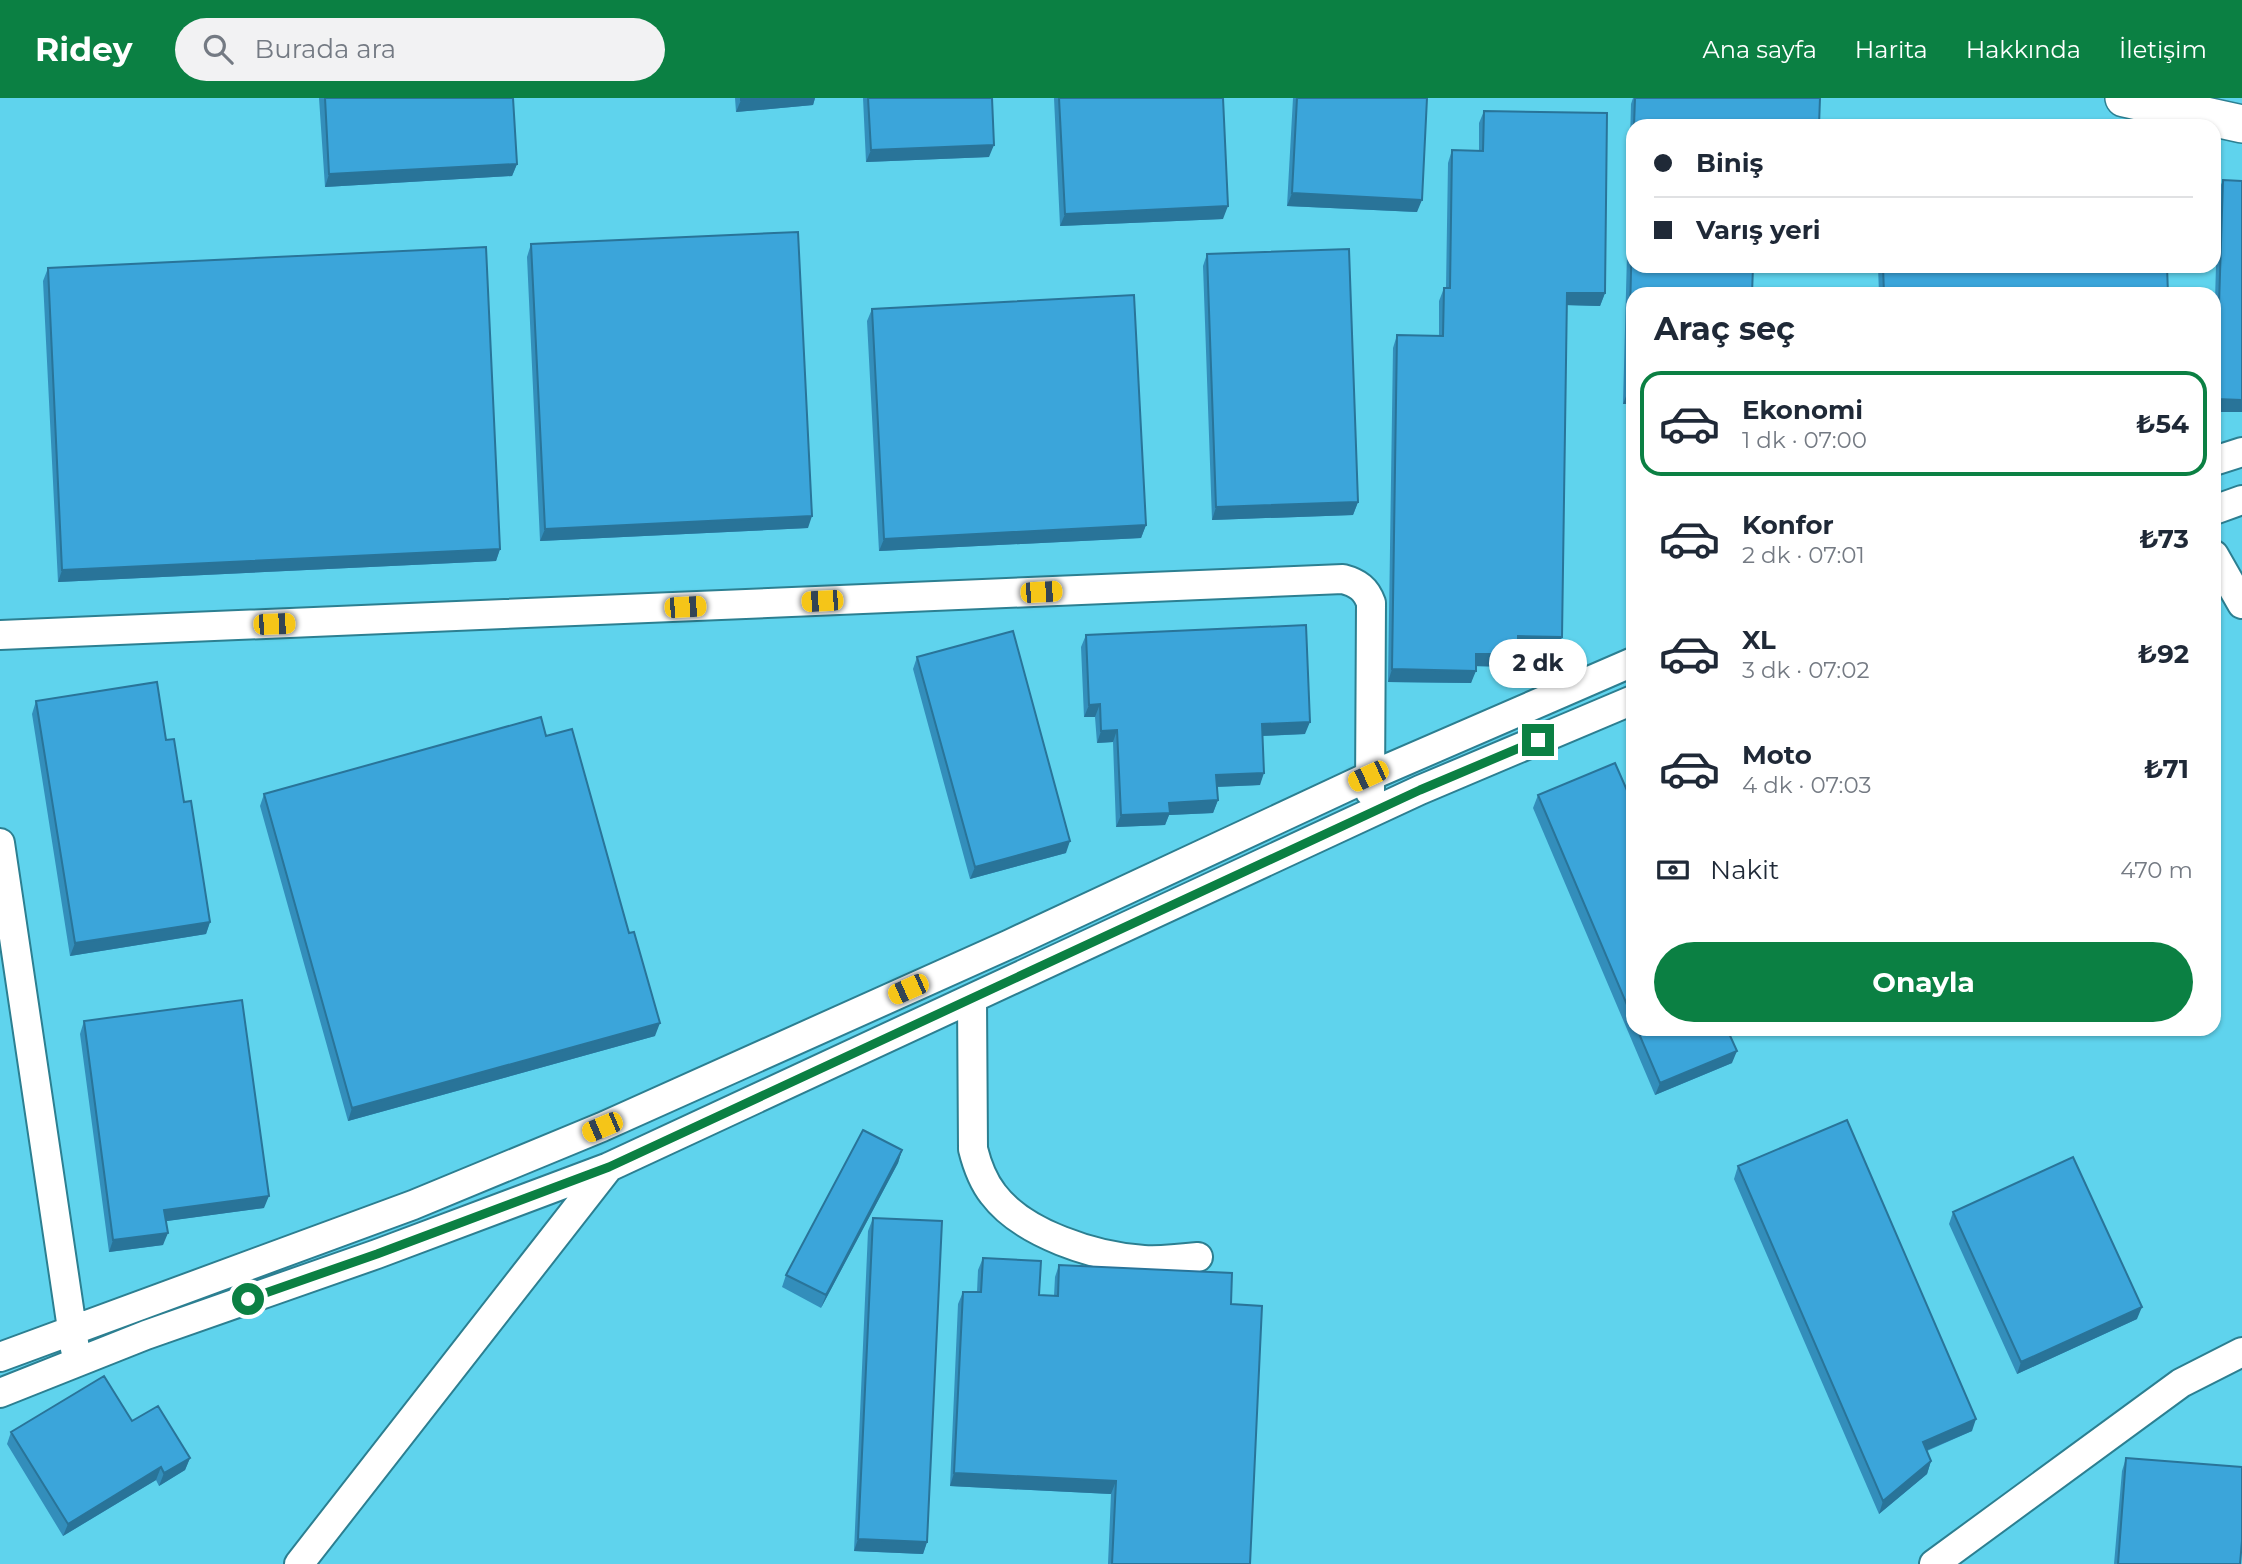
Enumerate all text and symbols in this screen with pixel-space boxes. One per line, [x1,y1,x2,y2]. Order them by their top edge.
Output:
search box [175,18,665,81]
text: Ridey [35,29,133,69]
icon: search [199,30,237,68]
text: Burada ara [255,33,396,65]
text: Ana sayfa [1702,35,1817,64]
text: Harita [1855,35,1928,64]
text: Hakkında [1966,35,2081,64]
text: İletişim [2119,35,2207,64]
text: Biniş [1696,147,1763,179]
text: Varış yeri [1696,214,1821,246]
text: Araç seç [1654,309,1795,348]
icon: car [1658,392,1721,455]
text: Ekonomi [1742,394,1863,426]
text: ₺54 [2136,408,2189,440]
text: 1 dk · 07:00 [1742,426,1867,454]
icon: car [1658,507,1721,570]
text: Konfor [1742,509,1834,541]
text: ₺73 [2139,523,2189,555]
text: 2 dk · 07:01 [1742,541,1865,569]
car [1020,580,1063,604]
car [801,589,844,613]
car [664,595,707,619]
car [253,613,296,635]
icon: car [1658,622,1721,685]
text: XL [1742,624,1776,656]
callout: 2 dk [1489,638,1587,688]
text: ₺92 [2138,638,2189,670]
text: 2 dk [1512,649,1564,677]
text: 3 dk · 07:02 [1742,656,1870,684]
route end [1522,724,1554,756]
icon: car [1658,737,1721,800]
text: Moto [1742,739,1812,771]
text: ₺71 [2144,753,2189,785]
car [1345,758,1392,794]
text: 4 dk · 07:03 [1742,771,1871,799]
icon: cash [1654,851,1692,889]
text: Nakit [1710,854,1779,886]
text: 470 m [2120,856,2193,884]
button: Onayla [1654,942,2193,1022]
car [885,971,932,1007]
car [579,1109,626,1145]
route start [232,1283,264,1315]

